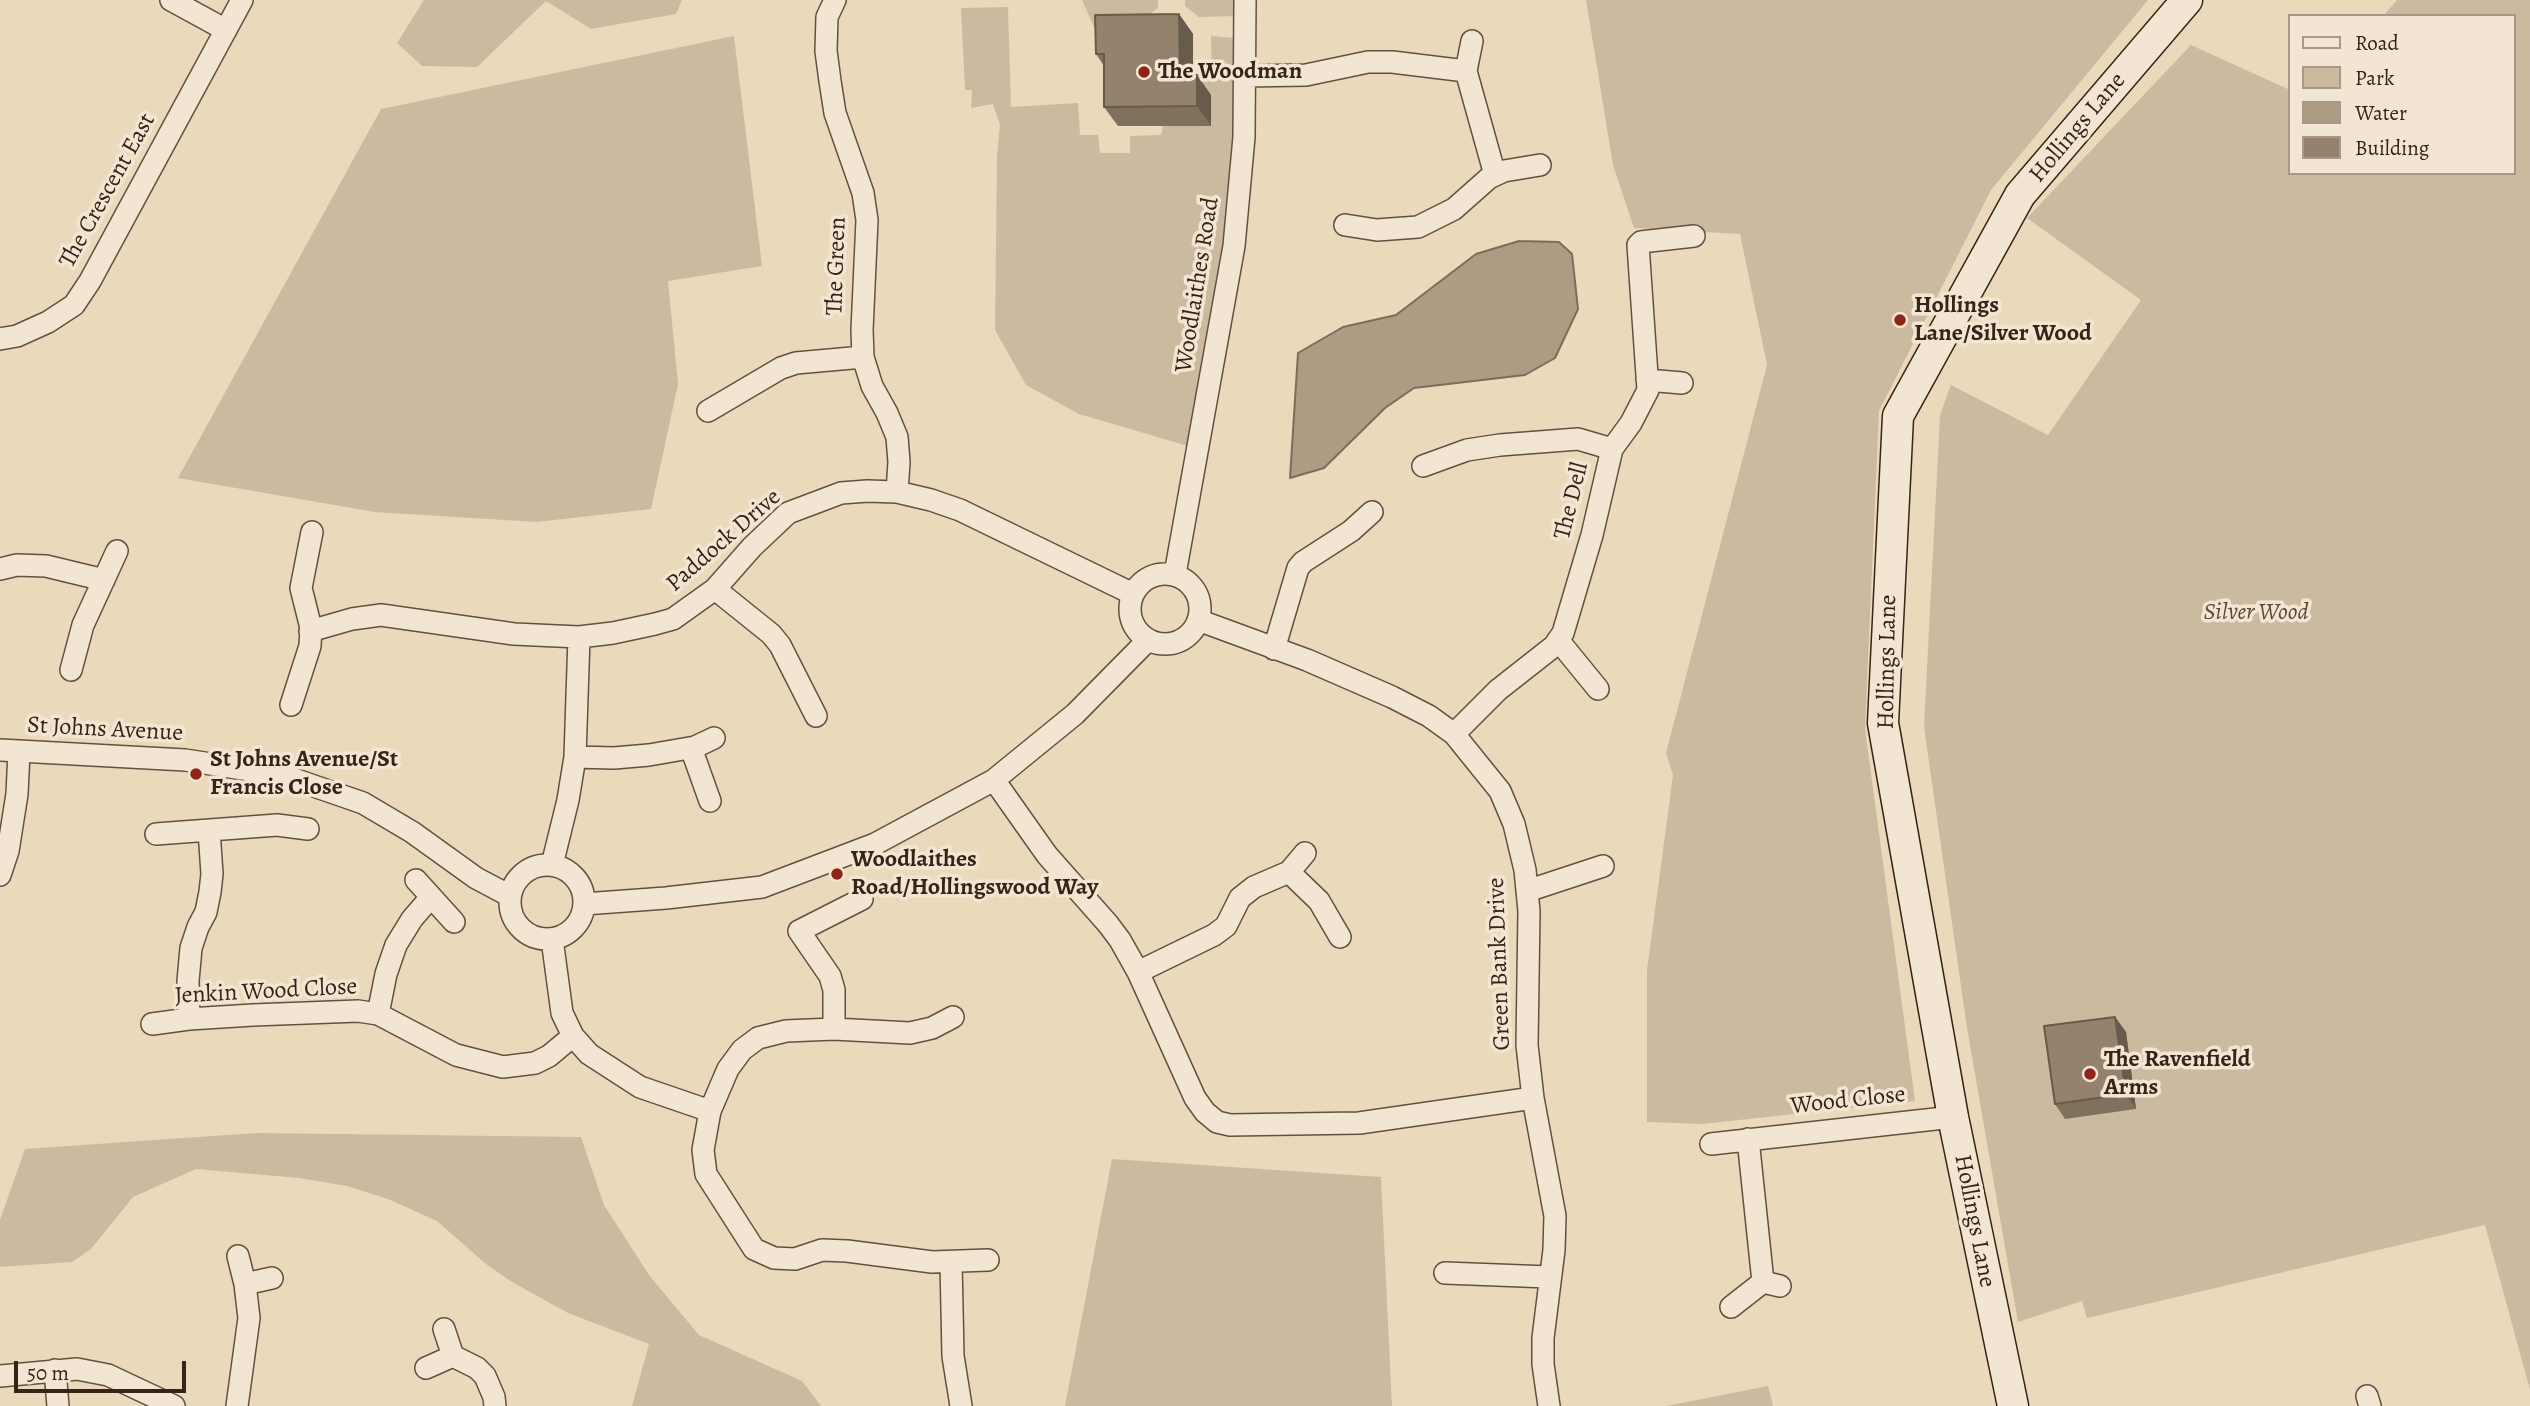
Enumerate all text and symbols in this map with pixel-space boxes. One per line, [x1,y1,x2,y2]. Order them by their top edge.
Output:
legend [2288,14,2516,175]
text: Road [2355,29,2399,57]
place label: The Woodman [1158,58,1302,86]
marker: The Woodman [1136,64,1152,80]
text: Park [2355,64,2394,92]
street label: Hollings Lane [2024,67,2132,189]
text: Water [2355,99,2407,127]
street label: The Crescent East [54,109,162,273]
text: Building [2355,134,2429,162]
street label: Woodlaithes Road [1170,195,1226,375]
street label: The Green [821,216,853,316]
place label: Hollings Lane/Silver Wood [1914,292,2092,348]
marker: Hollings Lane/Silver Wood [1892,312,1908,328]
street label: The Dell [1549,459,1595,543]
street label: Paddock Drive [661,483,787,599]
street label: Hollings Lane [1872,594,1904,730]
park label: Silver Wood [2203,599,2309,627]
street label: St Johns Avenue [26,712,184,748]
place label: St Johns Avenue/St Francis Close [210,746,398,802]
marker: St Johns Avenue/St Francis Close [188,766,204,782]
place label: Woodlaithes Road/Hollingswood Way [851,846,1098,902]
marker: Woodlaithes Road/Hollingswood Way [829,866,845,882]
street label: Green Bank Drive [1483,877,1517,1051]
street label: Jenkin Wood Close [174,973,358,1011]
place label: The Ravenfield Arms [2104,1046,2251,1102]
marker: The Ravenfield Arms [2082,1066,2098,1082]
street label: Wood Close [1789,1081,1907,1121]
street label: Hollings Lane [1947,1152,2001,1290]
scale bar [18,1346,189,1390]
text: 50 m [27,1359,69,1387]

